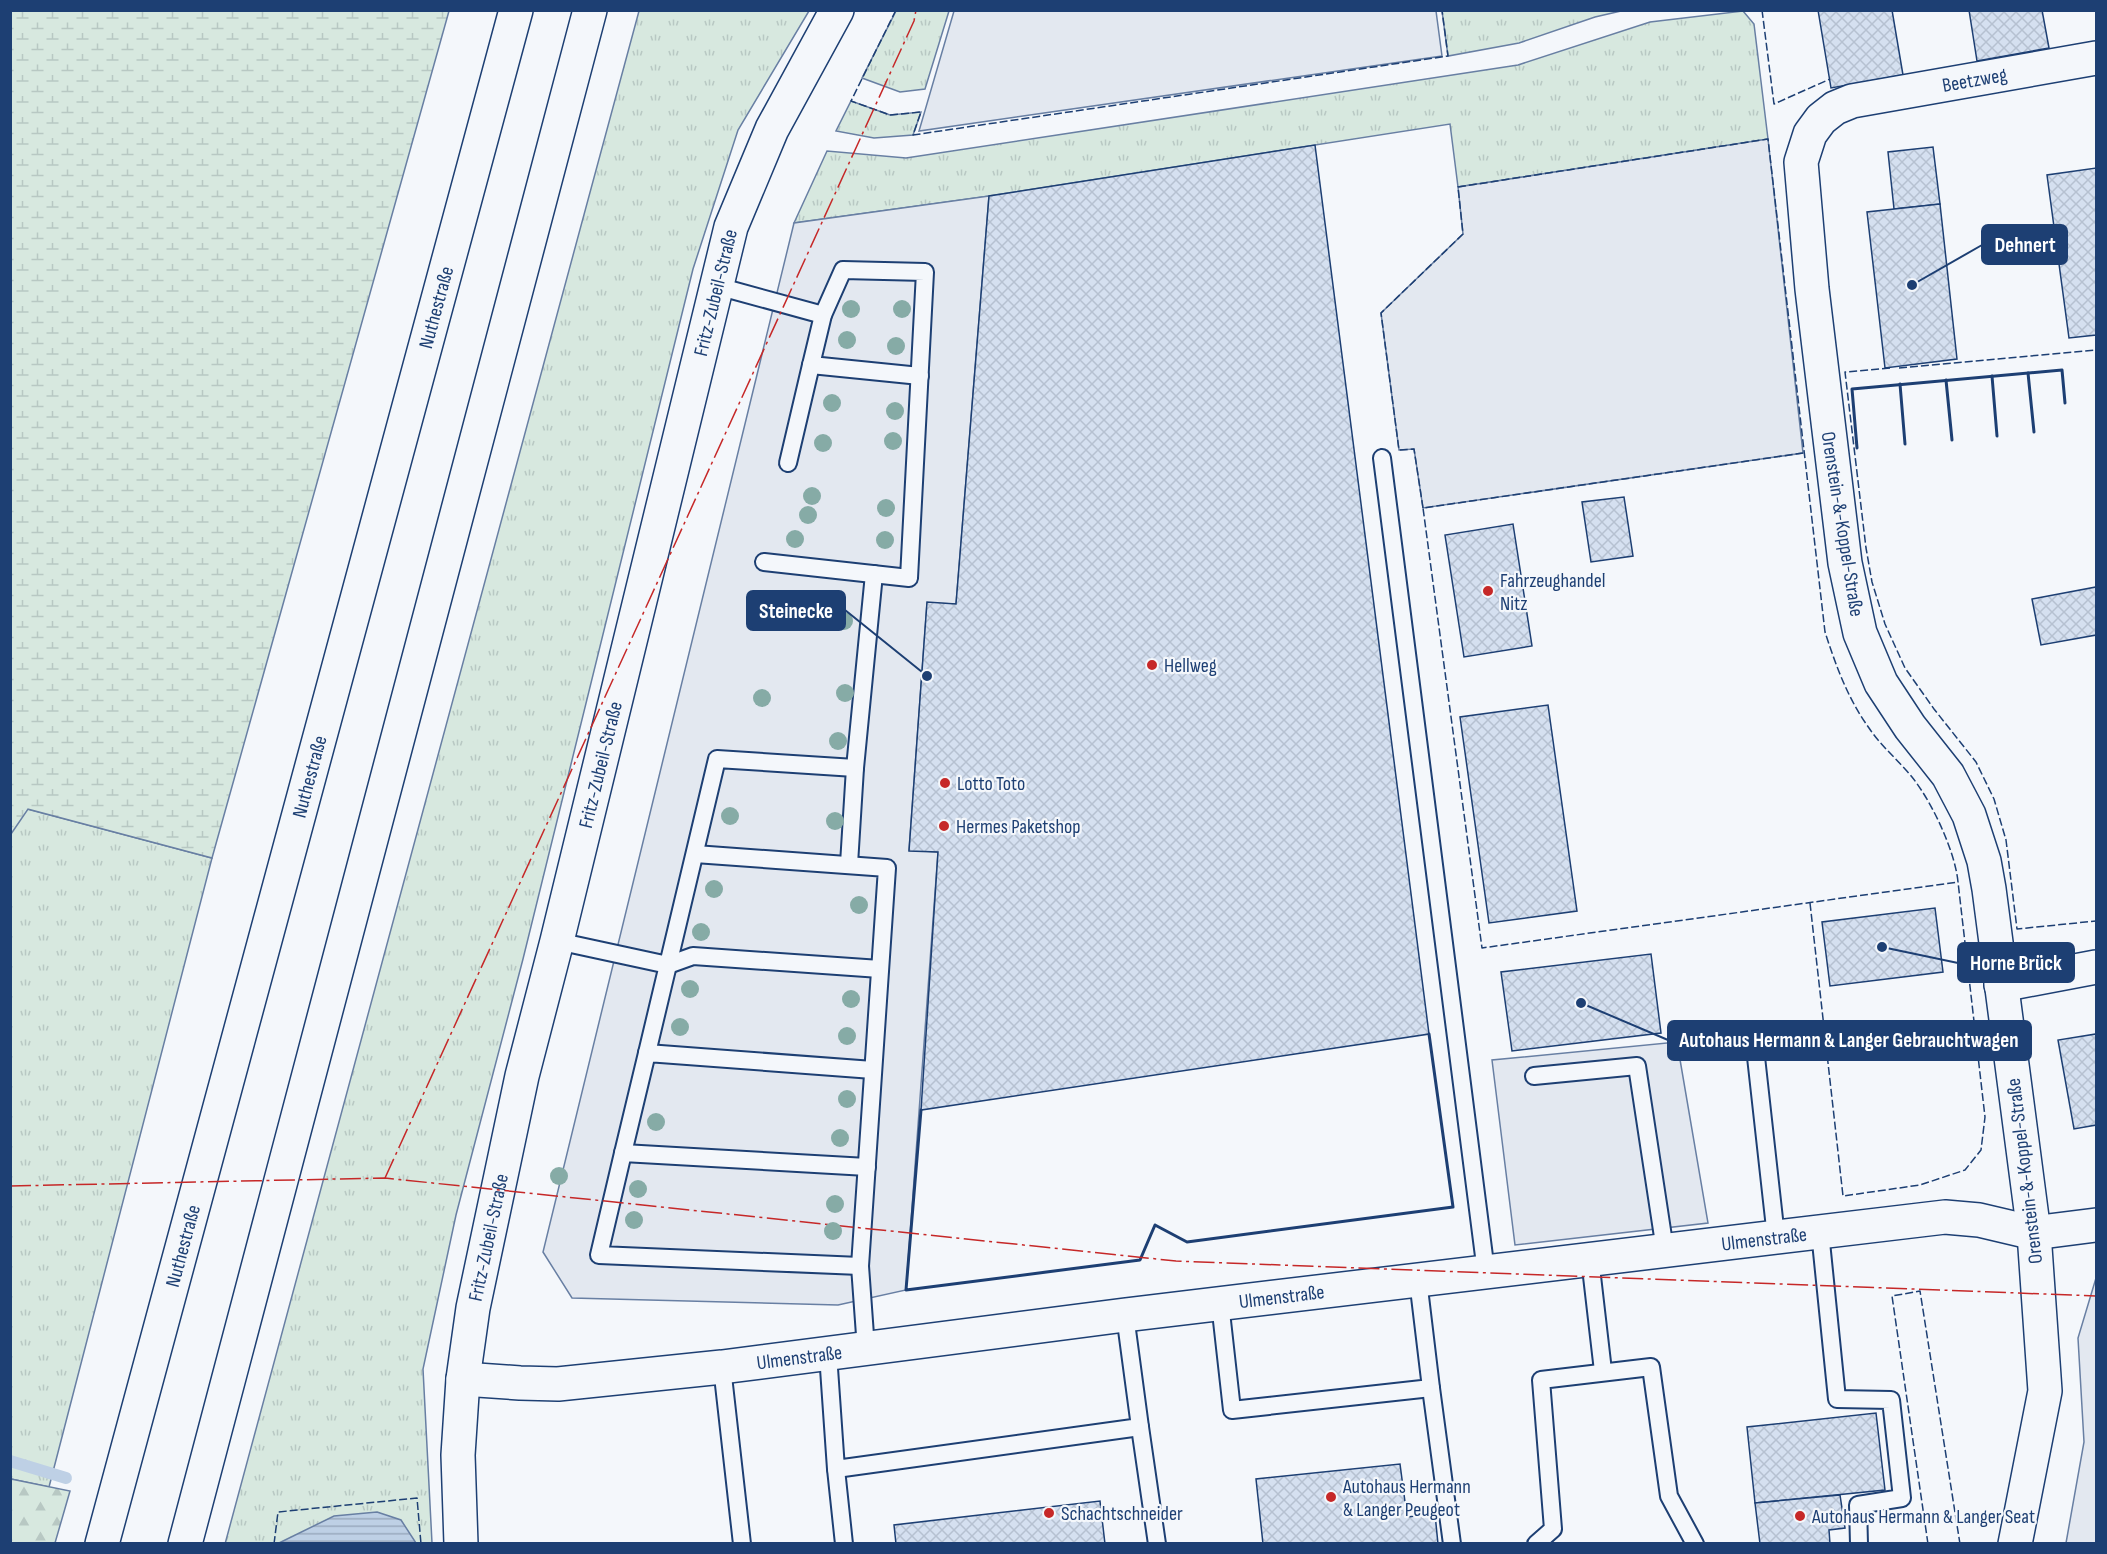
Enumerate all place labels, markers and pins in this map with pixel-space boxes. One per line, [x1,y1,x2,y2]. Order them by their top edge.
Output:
callout: Dehnert [1982,225,2067,264]
place label: Fahrzeughandel Nitz [1500,569,1605,616]
marker: Fahrzeughandel Nitz [1481,584,1495,598]
callout: Steinecke [747,591,845,630]
place label: Hellweg [1164,654,1217,678]
marker: Hellweg [1145,658,1159,672]
place label: Lotto Toto [957,772,1025,796]
marker: Lotto Toto [938,776,952,790]
place label: Hermes Paketshop [956,815,1081,839]
marker: Hermes Paketshop [937,819,951,833]
callout: Horne Brück [1958,943,2074,982]
callout: Autohaus Hermann & Langer Gebrauchtwagen [1668,1021,2031,1060]
place label: Autohaus Hermann & Langer Peugeot [1342,1475,1471,1522]
marker: Autohaus Hermann & Langer Peugeot [1324,1490,1338,1504]
place label: Schachtschneider [1061,1502,1183,1526]
place label: Autohaus Hermann & Langer Seat [1811,1505,2035,1529]
marker: Schachtschneider [1042,1506,1056,1520]
marker: Autohaus Hermann & Langer Seat [1793,1509,1807,1523]

